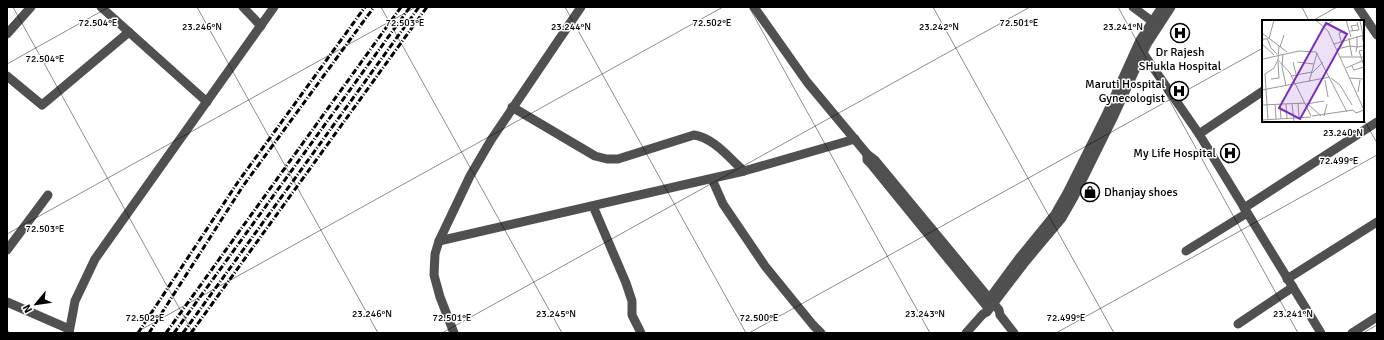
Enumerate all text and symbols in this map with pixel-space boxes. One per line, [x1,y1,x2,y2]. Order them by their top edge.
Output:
text: 72.504°E [79,17,118,29]
text: 72.503°E [386,17,425,29]
text: 72.502°E [693,17,732,29]
text: 72.501°E [1000,17,1039,29]
inset map [1262,20,1364,122]
text: 23.246°N [182,21,222,33]
text: 23.244°N [551,21,591,33]
text: 23.242°N [919,21,959,33]
text: 23.241°N [1103,21,1143,33]
hospital icon: Dr Rajesh SHukla Hospital [1169,22,1191,44]
place label: Dr Rajesh SHukla Hospital [1139,45,1222,74]
text: 72.504°E [26,53,65,65]
place label: Maruti Hospital Gynecologist [1085,77,1165,106]
hospital icon: Maruti Hospital Gynecologist [1168,80,1190,102]
text: 23.240°N [1323,127,1363,139]
hospital icon: My Life Hospital [1219,142,1241,164]
place label: My Life Hospital [1133,146,1216,161]
text: 72.499°E [1320,155,1359,167]
shop icon: Dhanjay shoes [1079,181,1101,203]
place label: Dhanjay shoes [1104,185,1178,200]
text: 72.503°E [26,223,65,235]
north arrow [16,284,56,324]
text: N [20,302,35,315]
text: 23.246°N [352,308,392,320]
text: 23.245°N [536,308,576,320]
text: 23.243°N [905,308,945,320]
text: 23.241°N [1273,308,1313,320]
text: 72.502°E [126,312,165,324]
text: 72.501°E [433,312,472,324]
text: 72.500°E [740,312,779,324]
text: 72.499°E [1047,312,1086,324]

